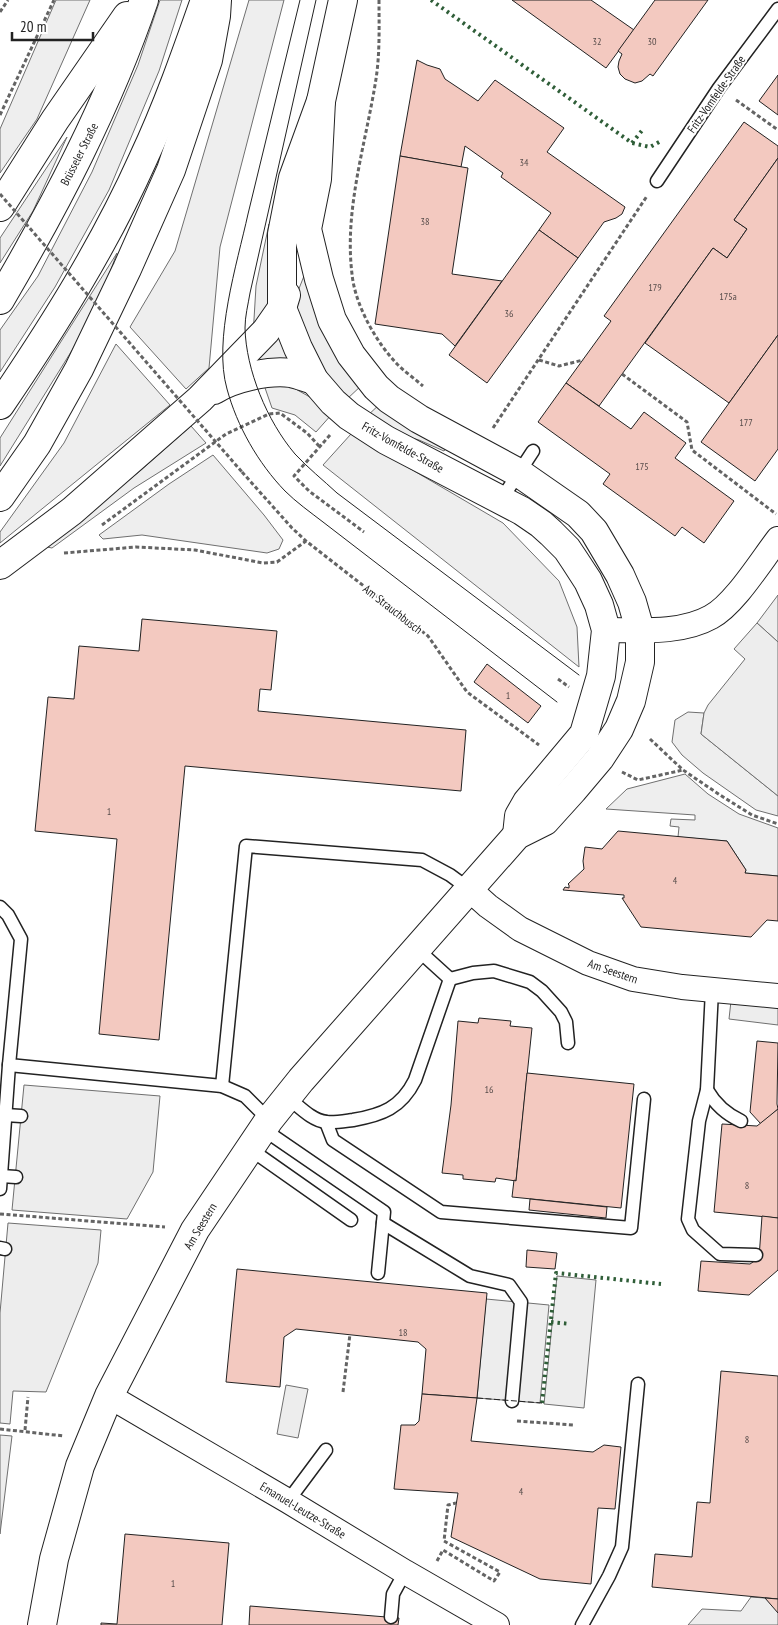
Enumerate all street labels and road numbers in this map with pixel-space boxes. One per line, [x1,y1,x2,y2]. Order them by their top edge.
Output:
street label: Fritz-Vomfelde-Straße [684,52,748,136]
street label: Brüsseler Straße [57,120,101,188]
street label: Fritz-Vomfelde-Straße [359,418,447,476]
street label: Am Strauchbusch [360,581,426,637]
street label: Am Seestern [586,955,640,987]
street label: Am Seestern [180,1200,220,1252]
street label: Emanuel-Leutze-Straße [257,1478,349,1542]

